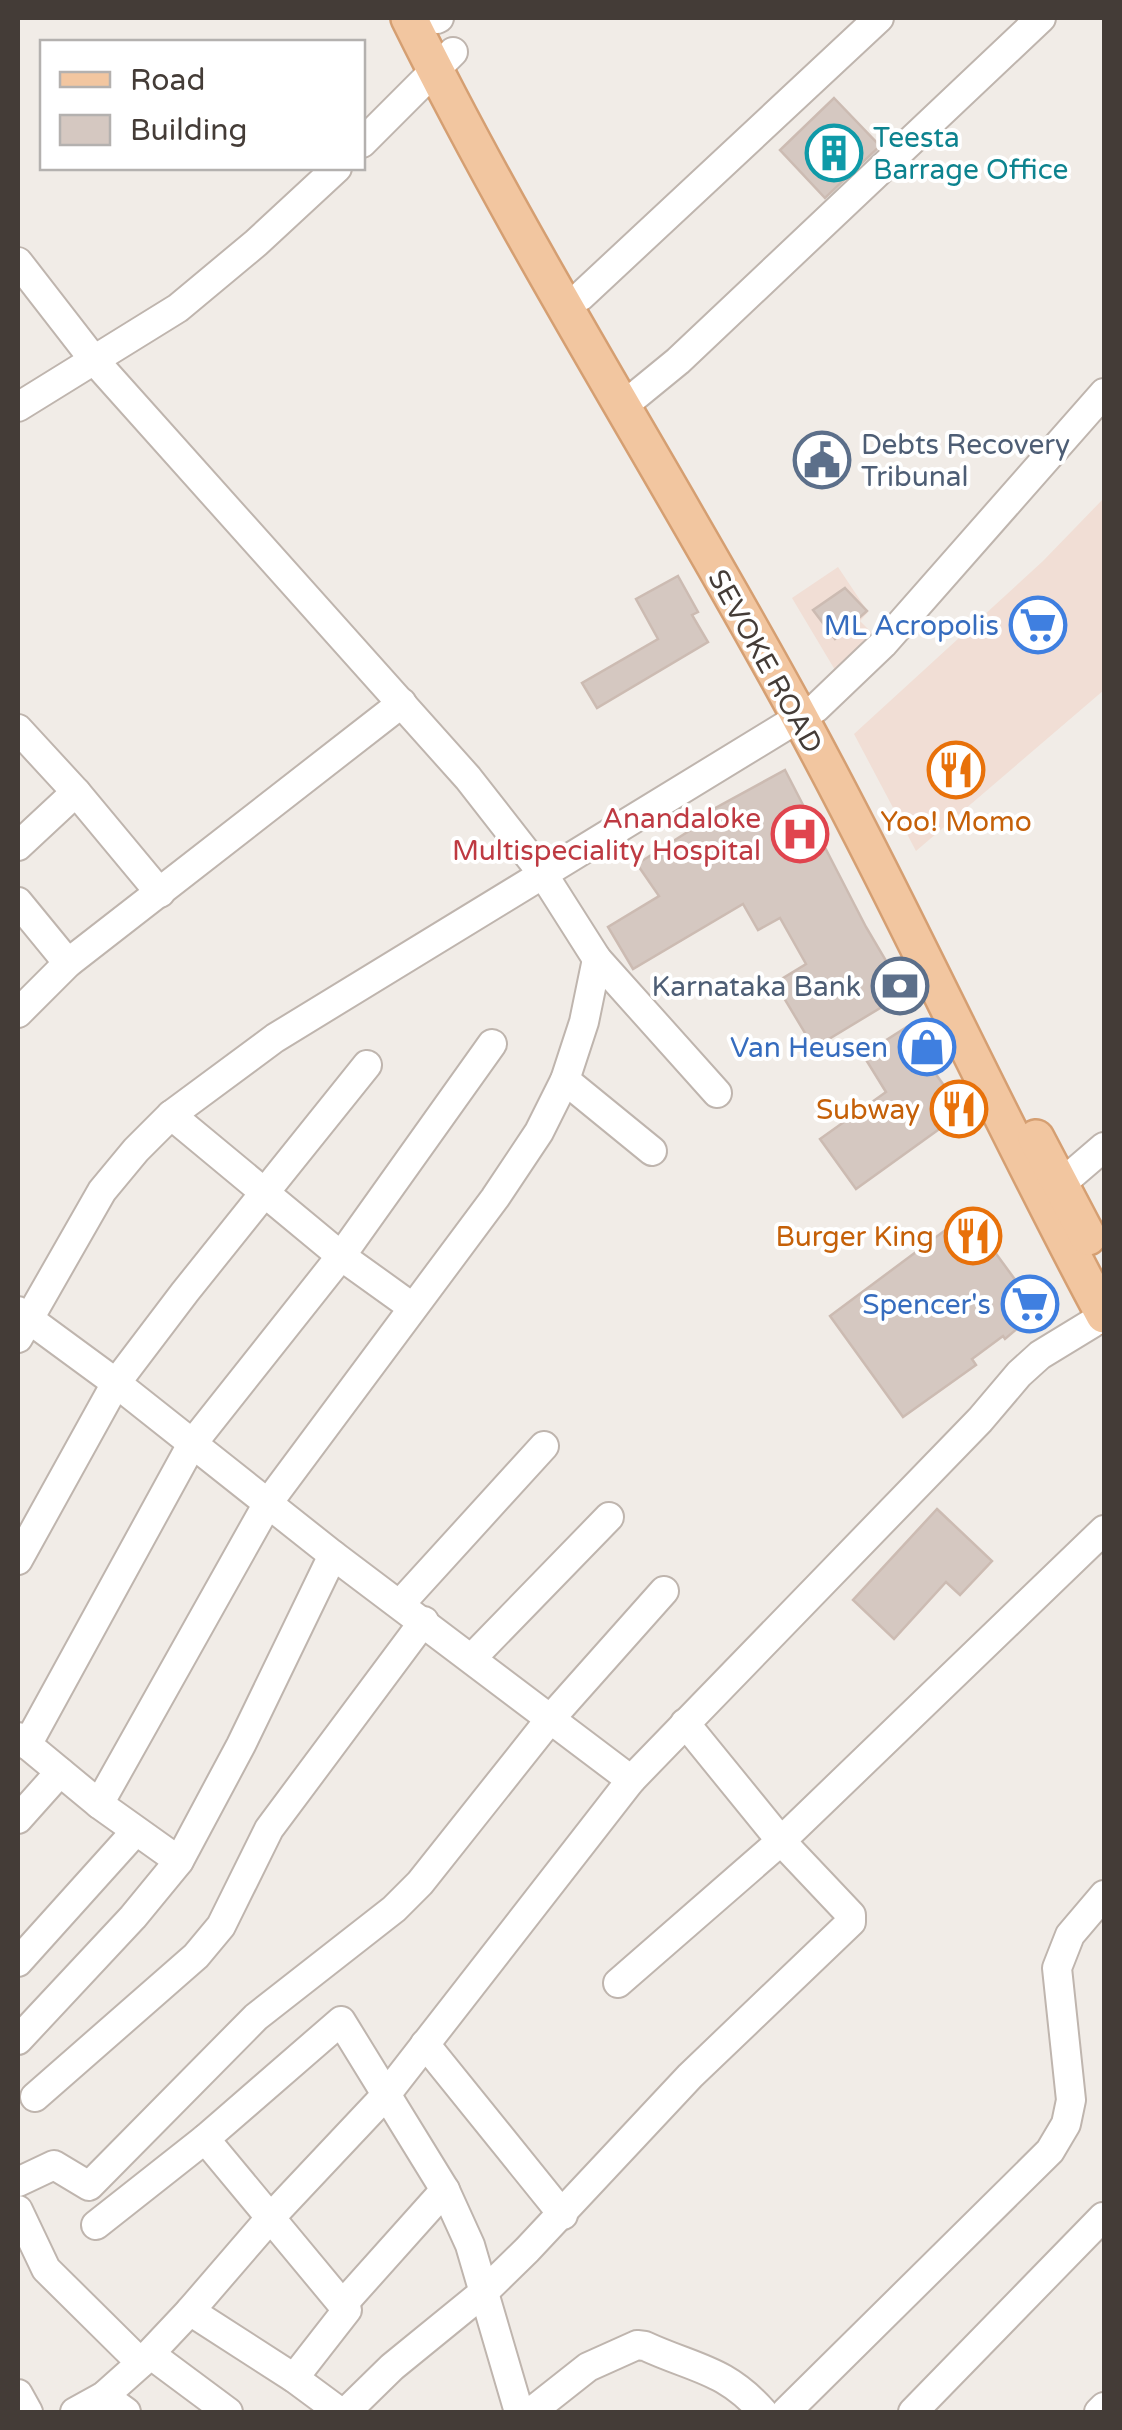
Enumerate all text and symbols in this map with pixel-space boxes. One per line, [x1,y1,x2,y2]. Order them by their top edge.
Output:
legend [40,40,365,170]
text: Road [130,62,205,99]
text: Building [130,112,247,149]
place label: Teesta Barrage Office [873,121,1068,187]
building icon: Teesta Barrage Office [804,123,864,183]
place label: Debts Recovery Tribunal [861,428,1070,494]
public building icon: Debts Recovery Tribunal [792,430,852,490]
street label: SEVOKE ROAD [701,564,830,759]
supermarket icon: ML Acropolis [1008,595,1068,655]
place label: ML Acropolis [824,609,999,643]
restaurant icon: Yoo! Momo [926,740,986,800]
place label: Anandaloke Multispeciality Hospital [452,802,761,868]
hospital icon: Anandaloke Multispeciality Hospital [770,804,830,864]
place label: Yoo! Momo [880,805,1032,839]
bank icon: Karnataka Bank [870,956,930,1016]
place label: Karnataka Bank [651,970,861,1004]
shop icon: Van Heusen [897,1017,957,1077]
place label: Van Heusen [730,1031,888,1065]
restaurant icon: Subway [929,1079,989,1139]
place label: Subway [816,1093,920,1127]
restaurant icon: Burger King [943,1206,1003,1266]
place label: Burger King [775,1220,934,1254]
supermarket icon: Spencer's [1000,1274,1060,1334]
place label: Spencer's [862,1288,991,1322]

